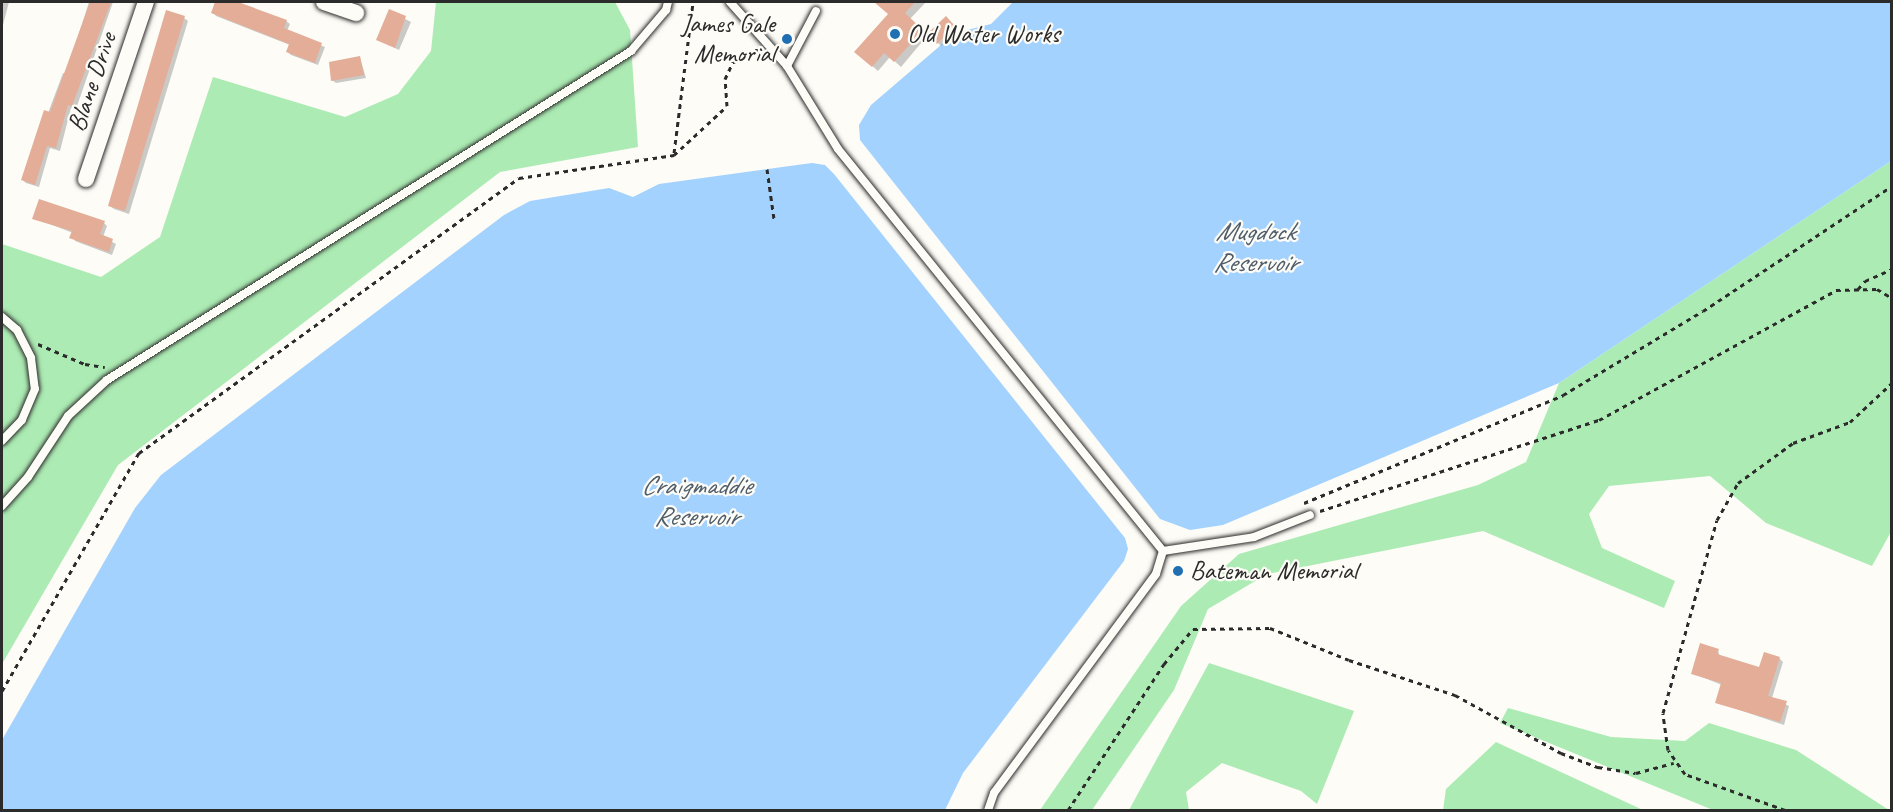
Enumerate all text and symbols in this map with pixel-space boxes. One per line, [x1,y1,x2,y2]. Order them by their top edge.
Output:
place label: James Gale Memorial [681,8,775,70]
place label: Old Water Works [907,18,1060,50]
marker: Old Water Works [888,27,902,41]
street label: Blane Drive [61,28,123,136]
marker: James Gale Memorial [780,32,794,46]
water label: Mugdock Reservoir [1213,215,1297,278]
water label: Craigmaddie Reservoir [641,469,751,532]
place label: Bateman Memorial [1190,555,1357,587]
marker: Bateman Memorial [1171,564,1185,578]

